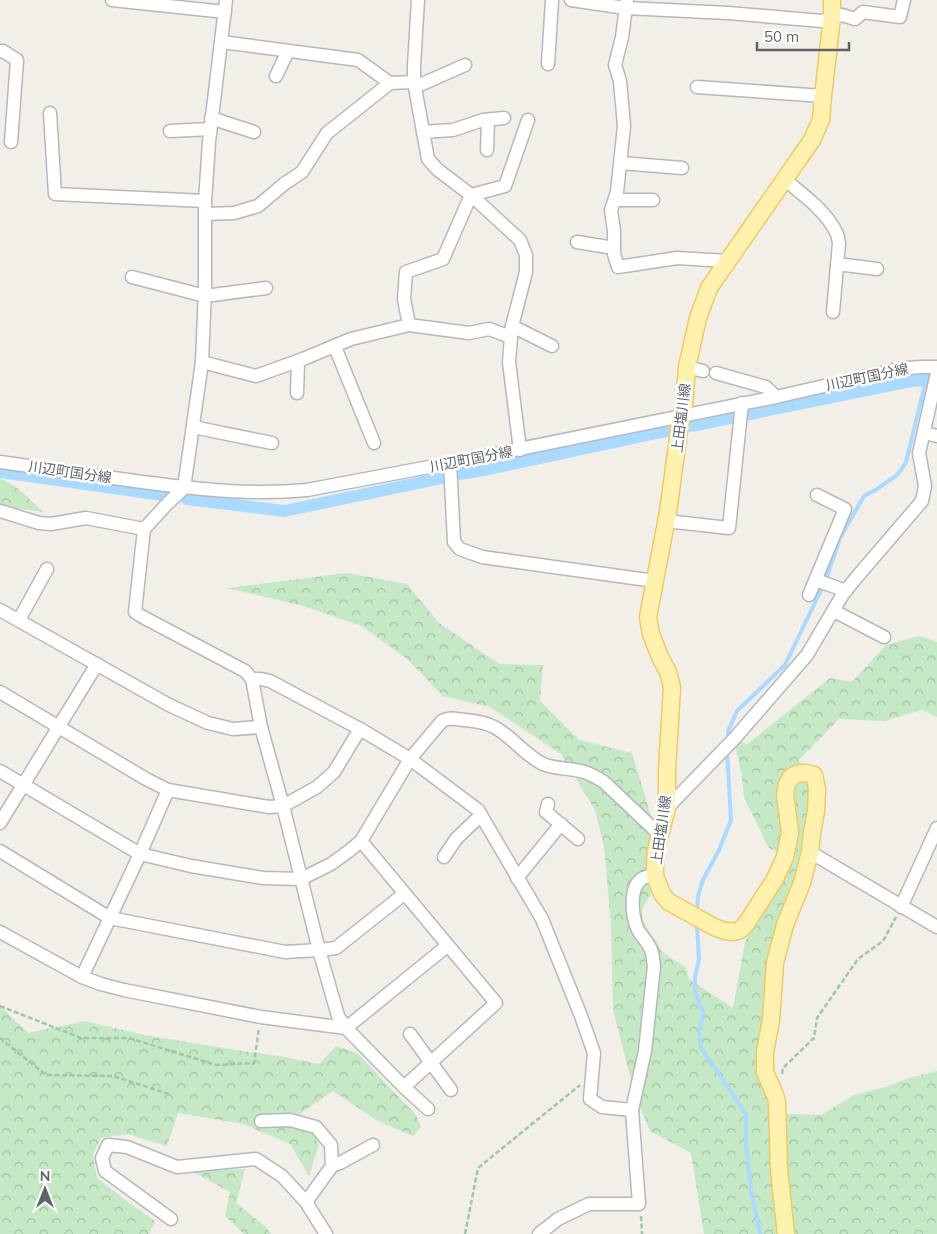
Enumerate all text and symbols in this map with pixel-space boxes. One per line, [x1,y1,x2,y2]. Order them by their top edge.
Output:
scale bar [757,20,850,52]
text: 50 m [764,27,799,46]
street label: 川辺町国分線 [824,359,910,395]
street label: 上田塩川線 [668,382,694,454]
street label: 川辺町国分線 [428,442,514,476]
street label: 川辺町国分線 [27,457,113,487]
street label: 上田塩川線 [647,794,675,866]
north arrow [20,1164,70,1214]
text: N [40,1167,50,1185]

